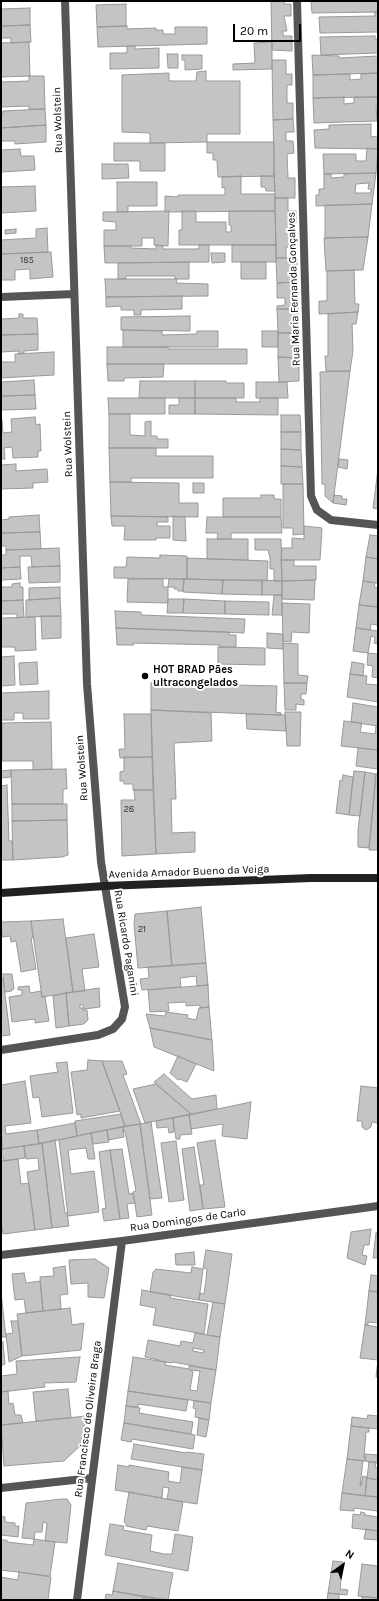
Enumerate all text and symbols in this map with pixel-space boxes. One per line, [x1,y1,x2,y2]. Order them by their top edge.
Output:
scale bar [235,16,303,42]
text: 20 m [240,24,268,38]
street label: Rua Wolstein [50,87,66,153]
street label: Rua Maria Fernanda Gonçalves [285,212,303,366]
house number: 185 [20,255,34,265]
street label: Rua Wolstein [60,411,76,477]
place label: HOT BRAD Pães ultracongelados [153,663,238,689]
marker: HOT BRAD Pães ultracongelados [140,671,150,681]
street label: Rua Wolstein [73,735,91,801]
house number: 28 [124,804,134,814]
street label: Avenida Amador Bueno da Veiga [108,863,270,881]
street label: Rua Ricardo Paganini [111,889,141,997]
house number: 21 [138,924,146,934]
street label: Rua Domingos de Carlo [129,1205,247,1235]
street label: Rua Francisco de Oliveira Braga [72,1340,104,1498]
north arrow [323,1545,363,1585]
text: N [343,1547,357,1562]

